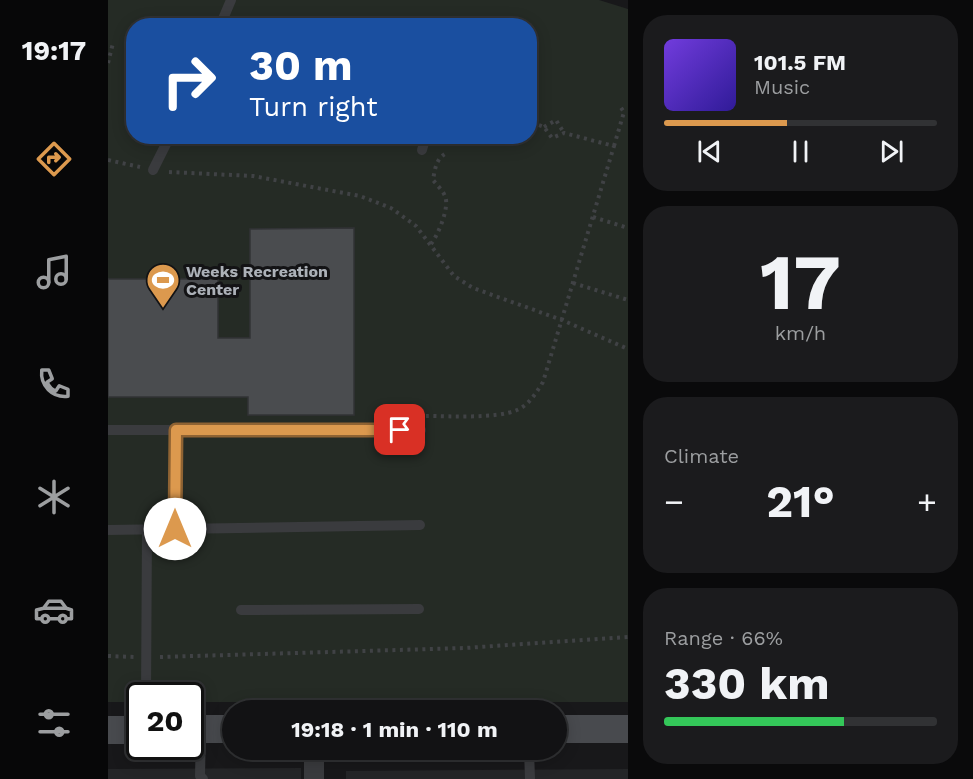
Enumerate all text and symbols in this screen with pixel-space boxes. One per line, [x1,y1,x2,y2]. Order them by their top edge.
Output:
text: 19:17 [22,35,86,67]
text: 30 m [249,41,353,90]
icon: right [150,42,228,120]
text: 101.5 FM [754,50,846,75]
text: Music [754,75,810,99]
text: Turn right [249,91,378,123]
icon: previous [693,135,726,168]
icon: pause [784,135,817,168]
icon: next [875,135,908,168]
icon: directions [33,138,75,180]
text: 17 [760,236,841,328]
icon: music [33,251,75,293]
sports icon: Weeks Recreation Center [145,262,181,309]
place label: Weeks Recreation Center [186,262,328,299]
text: km/h [775,321,826,345]
icon: phone [33,363,75,405]
pin [374,404,425,455]
icon: arrive [383,413,416,446]
text: Climate [664,444,739,468]
text: 21° [766,475,835,528]
icon: climate [33,476,75,518]
text: − [664,482,684,521]
text: + [917,482,937,521]
position arrow [143,497,207,561]
icon: car [33,589,75,631]
text: Range · 66% [664,626,783,650]
text: 330 km [664,657,830,710]
speed limit sign: 20 [126,682,204,760]
icon: filters [33,702,75,744]
text: 19:18 · 1 min · 110 m [291,717,498,742]

